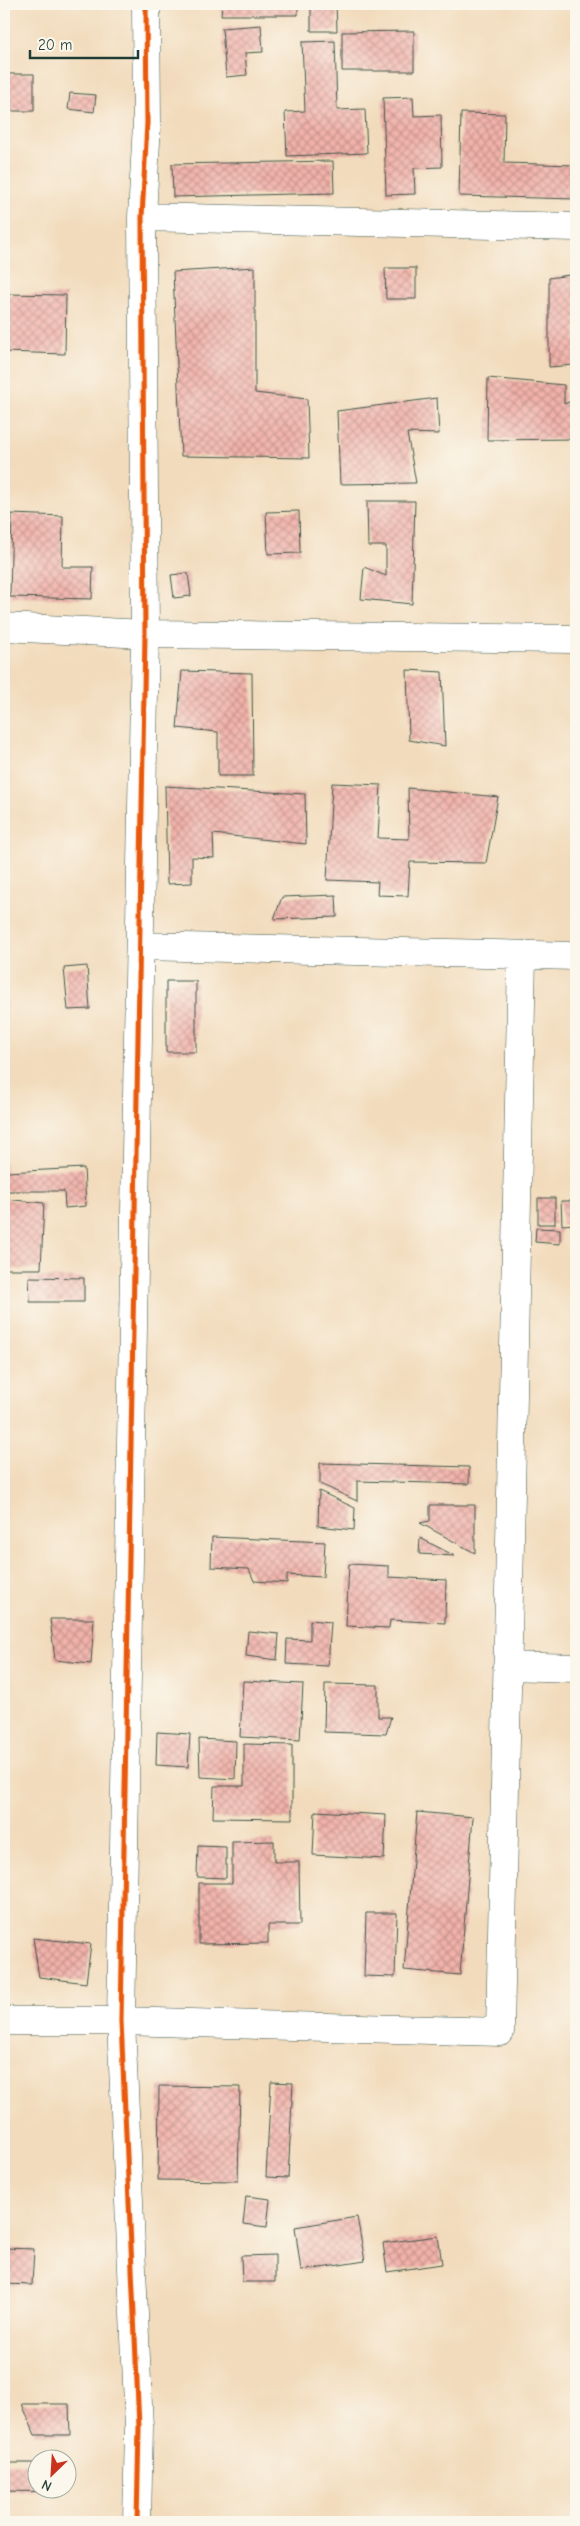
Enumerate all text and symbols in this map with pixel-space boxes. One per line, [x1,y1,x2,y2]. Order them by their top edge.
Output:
scale bar [30,28,138,60]
text: 20 m [38,36,72,54]
north arrow [28,2448,78,2498]
text: N [39,2476,54,2495]

